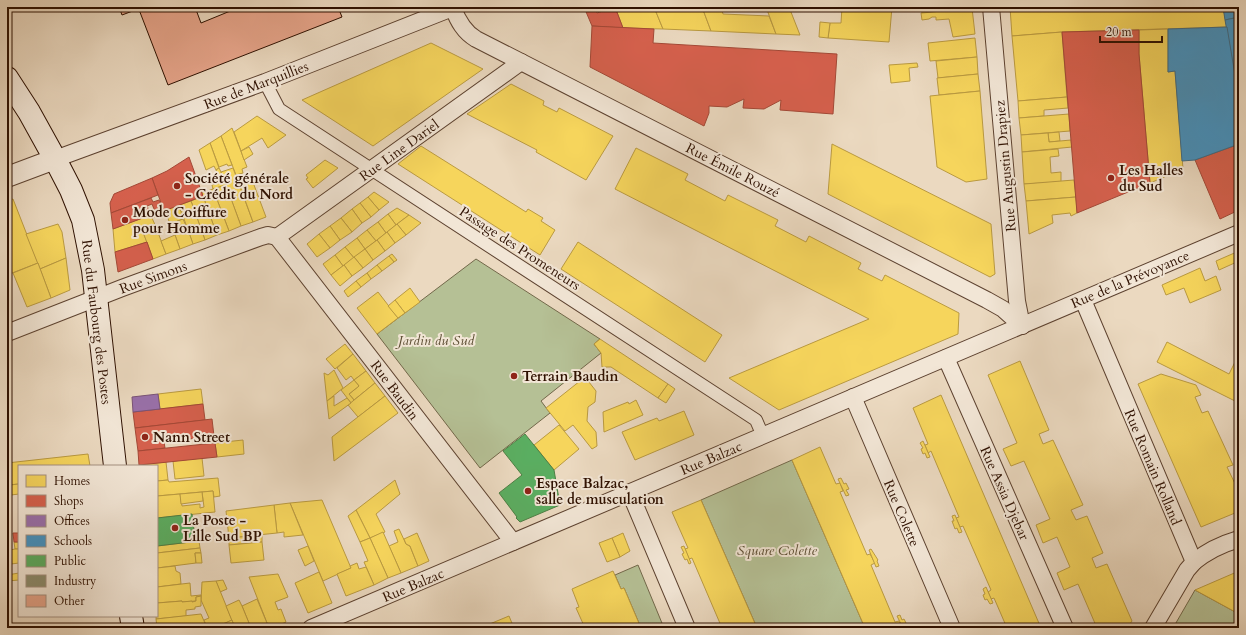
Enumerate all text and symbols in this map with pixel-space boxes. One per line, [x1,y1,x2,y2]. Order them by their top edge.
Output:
scale bar [1100,18,1162,44]
text: 20 m [1106,24,1133,40]
street label: Rue de Marquillies [201,57,312,114]
street label: Rue Augustin Drapiez [990,99,1021,233]
street label: Rue Line Dariel [356,115,443,186]
street label: Rue Émile Rouzé [682,139,783,202]
place label: Les Halles du Sud [1119,161,1183,196]
place label: Société générale - Crédit du Nord [185,169,293,204]
marker: Les Halles du Sud [1106,173,1116,183]
marker: Société générale - Crédit du Nord [172,181,182,191]
street label: Passage des Promeneurs [455,202,584,295]
place label: Mode Coiffure pour Homme [133,203,227,238]
marker: Mode Coiffure pour Homme [120,215,130,225]
street label: Rue du Faubourg des Postes [77,239,116,406]
street label: Rue de la Prévoyance [1068,246,1192,313]
street label: Rue Simons [117,256,190,298]
park label: Jardin du Sud [395,331,475,350]
street label: Rue Baudin [366,357,423,424]
place label: Terrain Baudin [522,367,619,386]
marker: Terrain Baudin [509,371,519,381]
street label: Rue Romain Rolland [1120,406,1186,529]
place label: Nann Street [153,428,230,447]
marker: Nann Street [140,432,150,442]
street label: Rue Balzac [677,437,745,480]
street label: Rue Assia Djebar [975,443,1034,544]
legend [18,465,158,617]
text: Homes [54,473,90,489]
place label: Espace Balzac, salle de musculation [536,474,664,509]
street label: Rue Colette [879,477,924,550]
marker: Espace Balzac, salle de musculation [523,486,533,496]
text: Shops [54,493,83,509]
place label: La Poste - Lille Sud BP [183,511,262,546]
text: Offices [54,513,90,529]
marker: La Poste - Lille Sud BP [170,523,180,533]
text: Schools [54,533,92,549]
park label: Square Colette [737,541,818,560]
text: Public [54,553,87,569]
street label: Rue Balzac [379,564,447,607]
text: Industry [54,573,97,589]
text: Other [54,593,85,609]

